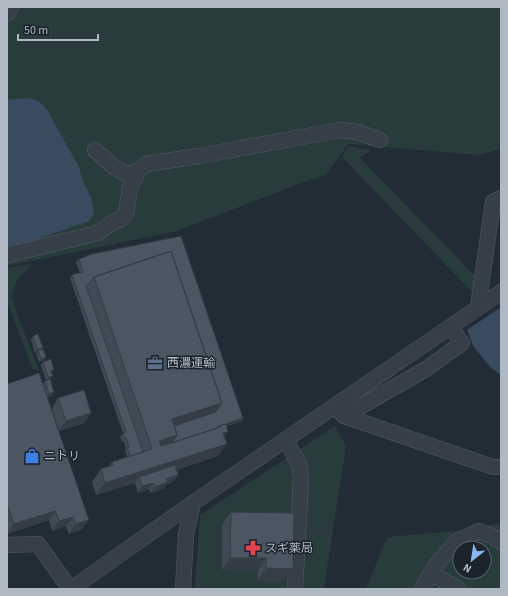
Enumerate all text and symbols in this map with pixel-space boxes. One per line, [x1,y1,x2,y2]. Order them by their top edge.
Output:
scale bar [18,16,98,42]
text: 50 m [24,22,48,39]
office icon: 西濃運輸 [146,354,164,372]
place label: 西濃運輸 [167,355,215,372]
shop icon: ニトリ [23,447,41,465]
place label: ニトリ [44,448,80,465]
pharmacy icon: スギ薬局 [244,539,262,557]
place label: スギ薬局 [265,540,313,557]
north arrow [452,540,492,580]
text: N [460,560,474,577]

